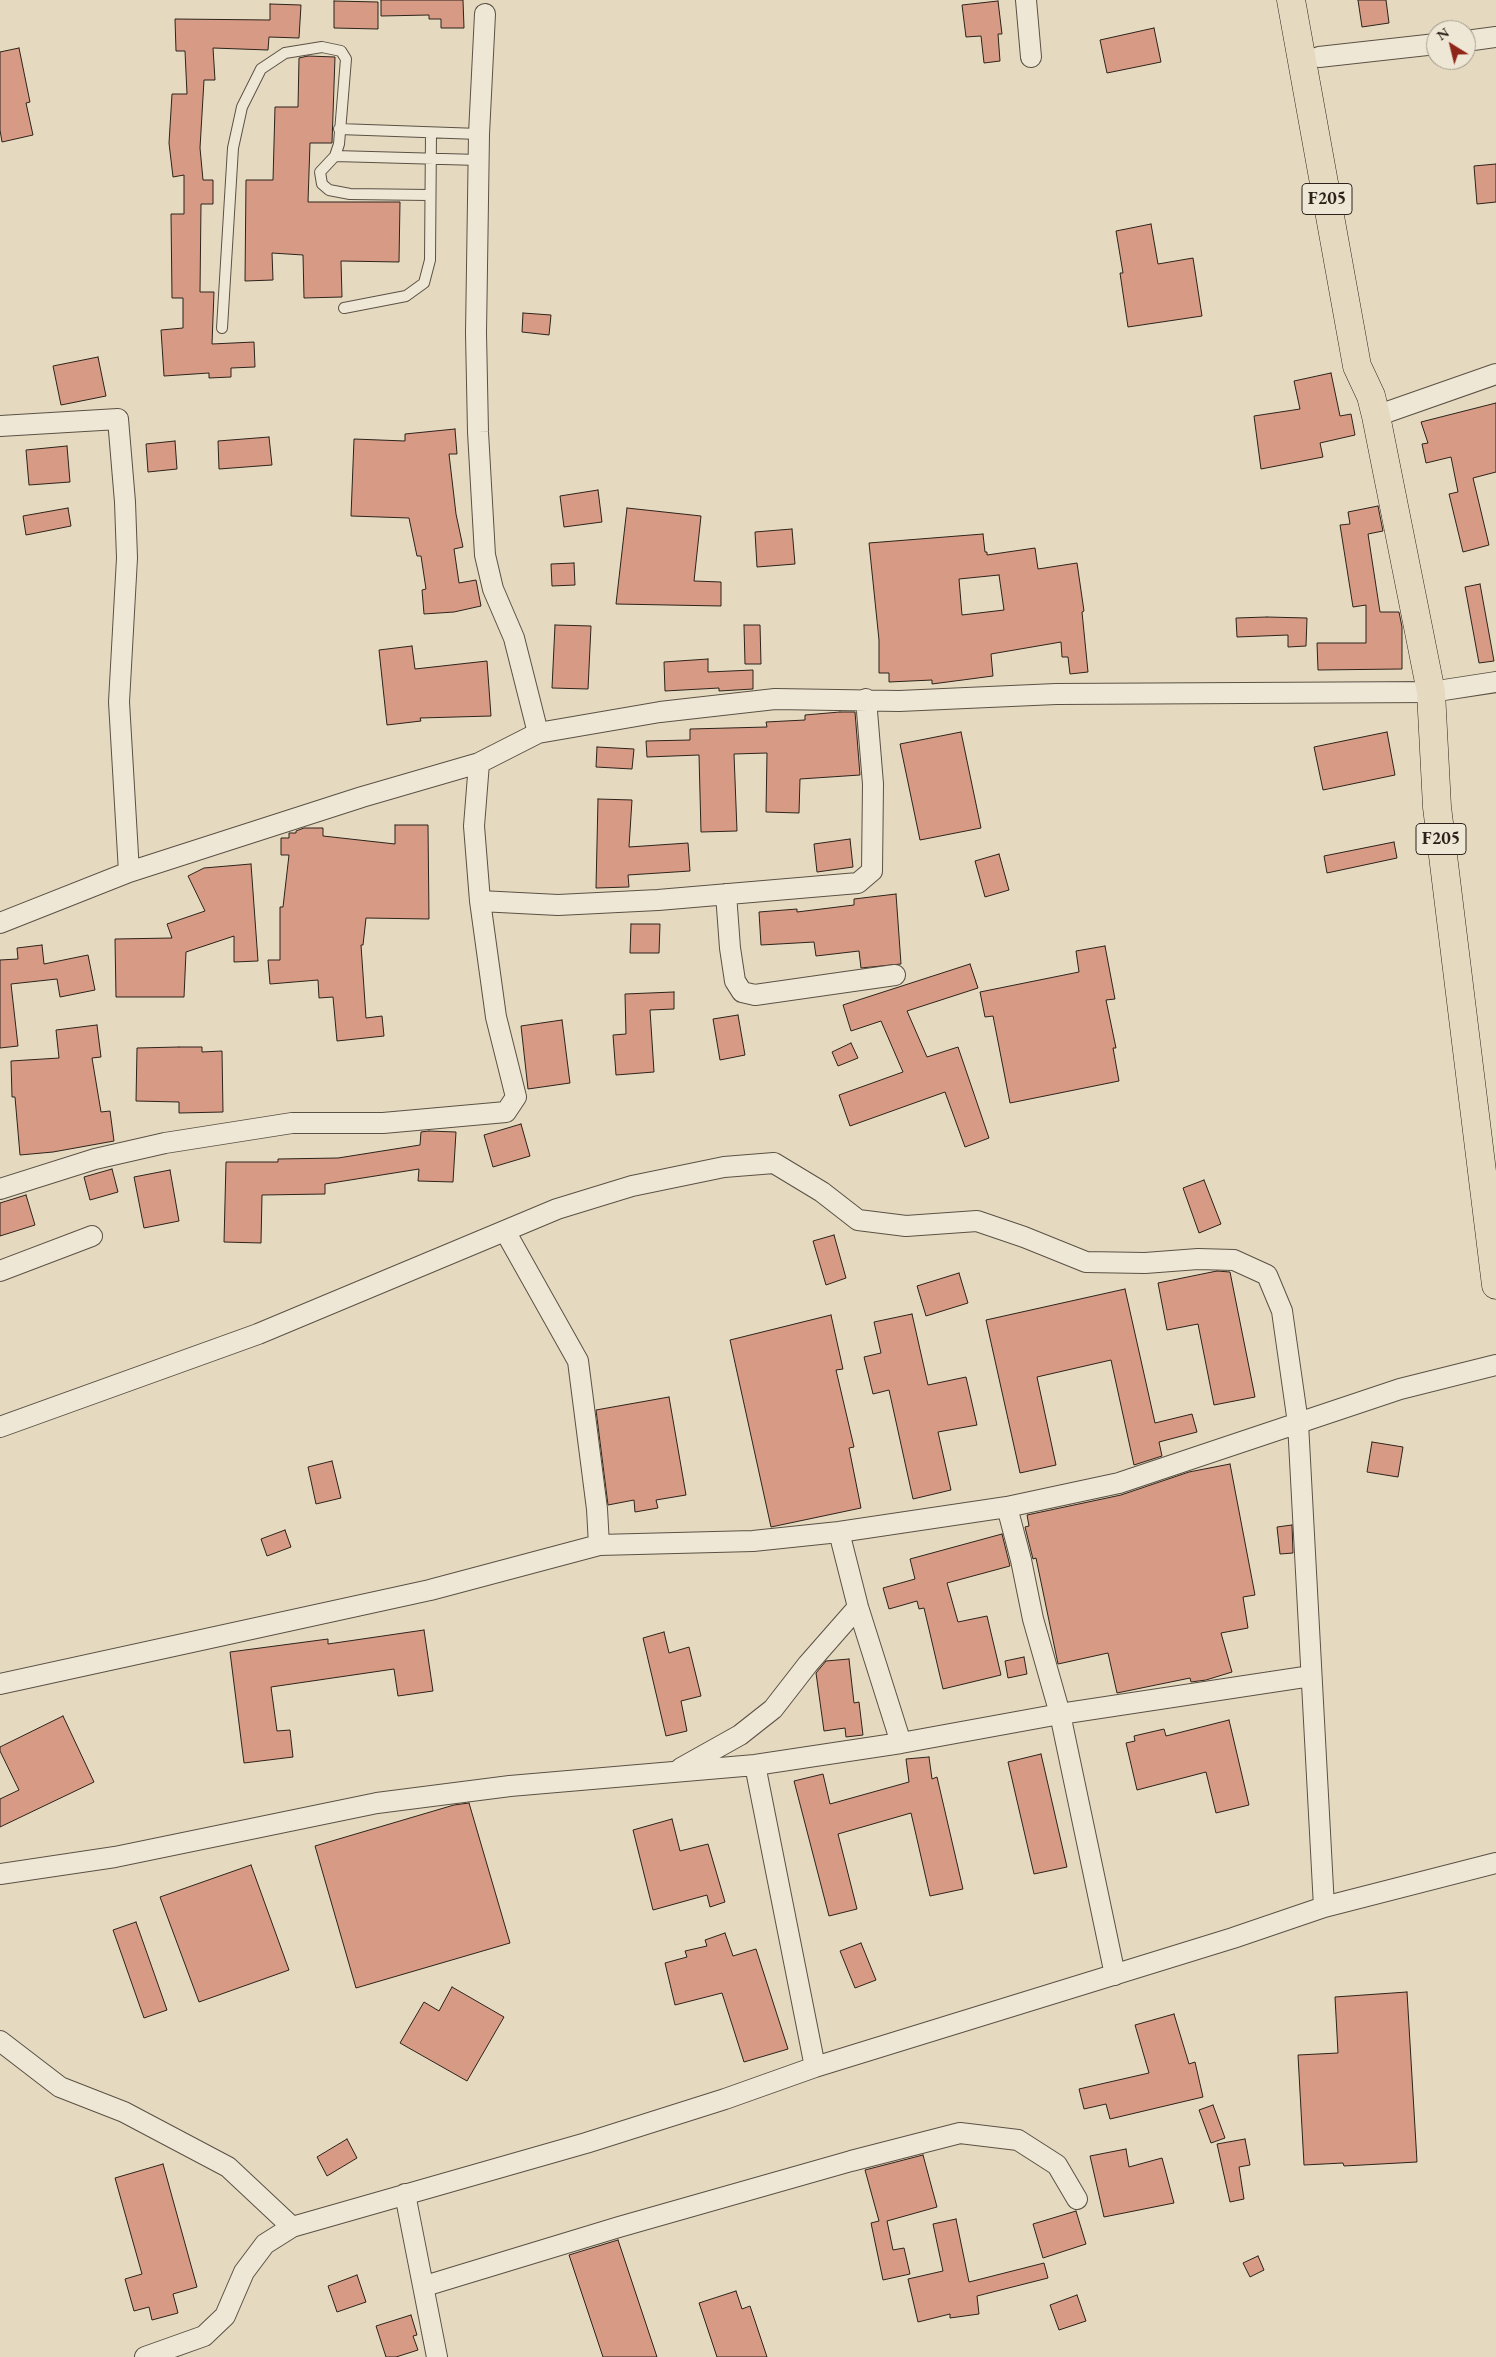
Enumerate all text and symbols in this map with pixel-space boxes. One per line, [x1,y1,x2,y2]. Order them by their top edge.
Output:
north arrow [1426,20,1476,70]
text: N [1433,23,1453,44]
road number: F205 [1302,183,1352,214]
road number: F205 [1416,824,1466,854]

